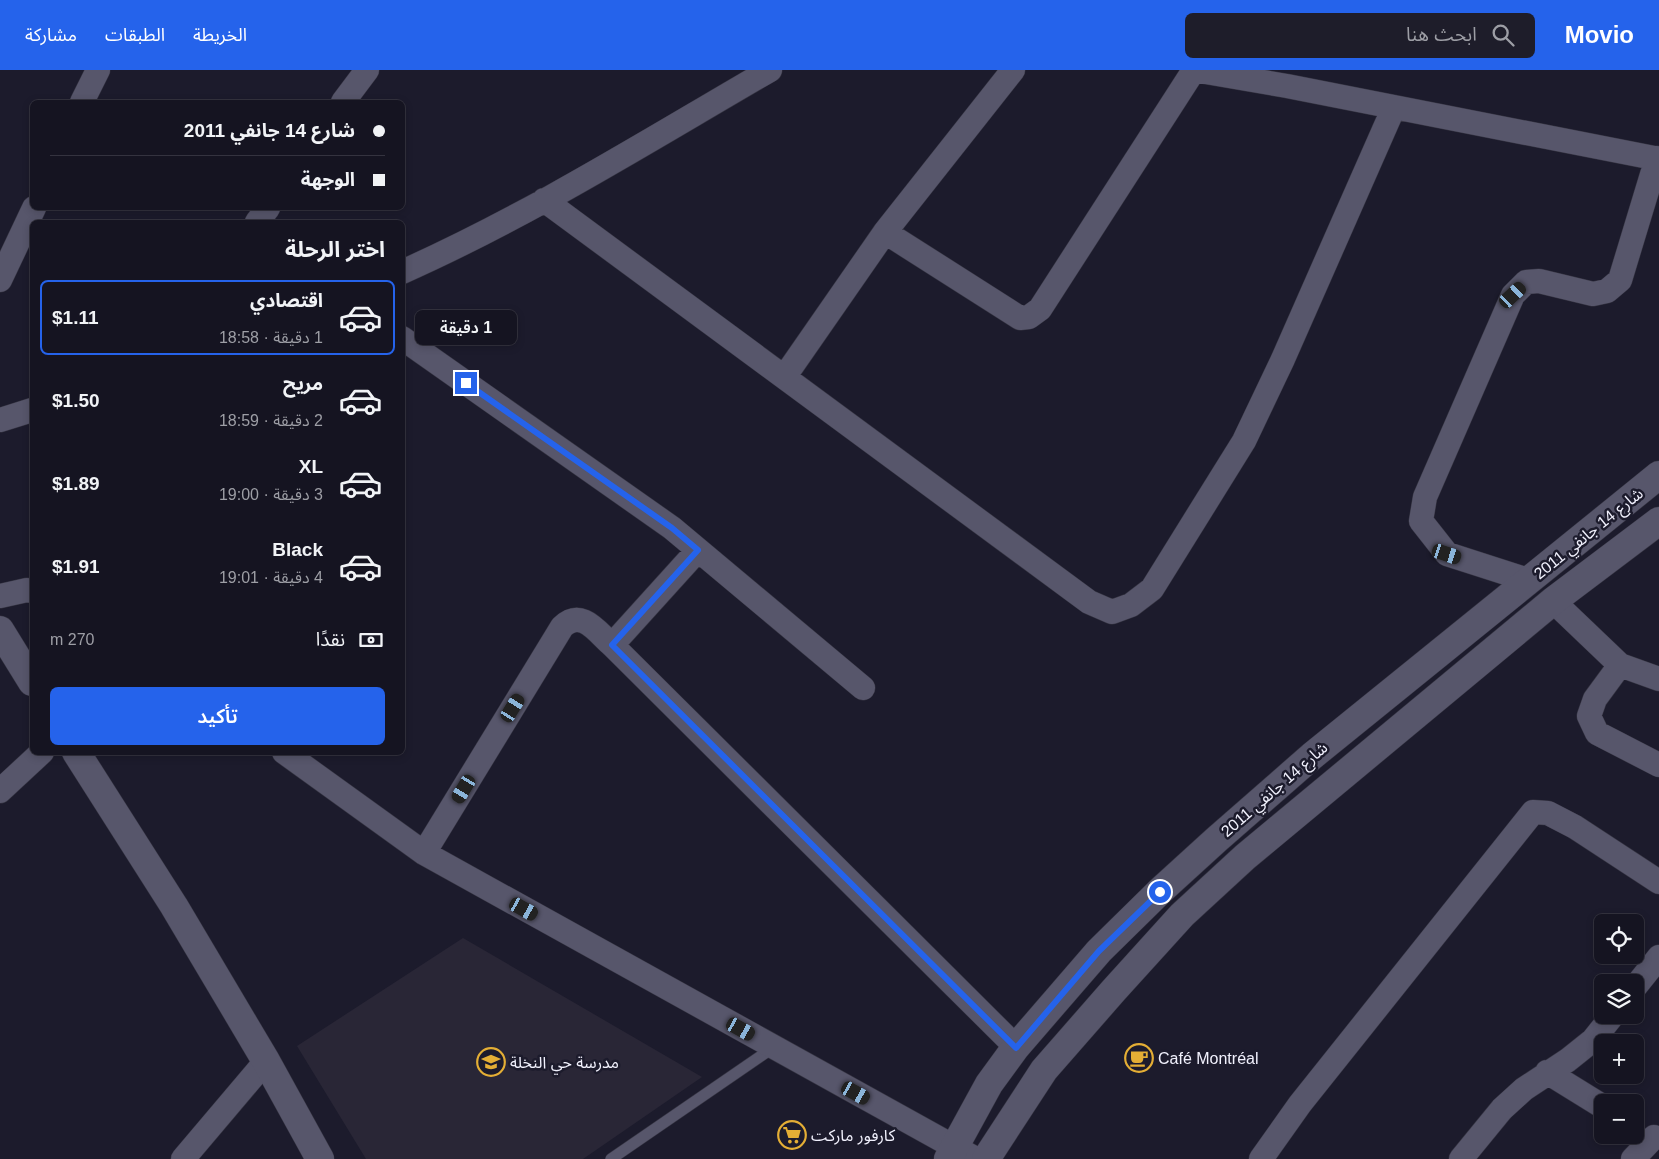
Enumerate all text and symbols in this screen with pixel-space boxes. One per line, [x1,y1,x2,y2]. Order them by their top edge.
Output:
search box [1185,13,1535,58]
icon: search [1489,21,1517,49]
text: Movio [1565,21,1634,48]
text: ابحث هنا [1406,24,1477,45]
text: مشاركة [25,25,77,45]
text: الطبقات [105,25,165,45]
text: الخريطة [193,25,247,45]
text: شارع 14 جانفي 2011 [184,120,355,141]
text: الوجهة [301,169,355,190]
text: اختر الرحلة [285,237,385,262]
car [1496,279,1529,311]
text: اقتصادي [250,290,323,311]
icon: car [338,295,383,340]
text: $1.11 [52,307,99,328]
callout: 1 دقيقة [415,310,517,346]
text: 1 دقيقة [440,319,492,336]
text: 1 دقيقة · 18:58 [219,329,323,346]
route end [455,372,477,394]
text: مريح [283,373,323,394]
icon: car [338,378,383,423]
text: $1.50 [52,390,100,411]
text: 2 دقيقة · 18:59 [219,412,323,429]
text: XL [299,456,323,477]
icon: car [338,461,383,506]
text: $1.89 [52,473,100,494]
street label: شارع 14 جانفي 2011 [1531,484,1649,586]
text: 3 دقيقة · 19:00 [219,486,323,503]
text: Black [272,539,323,560]
car [1430,542,1463,566]
icon: car [338,544,383,589]
text: $1.91 [52,556,100,577]
text: 4 دقيقة · 19:01 [219,569,323,586]
icon: cash [357,626,385,654]
text: نقدًا [316,629,345,650]
text: 270 m [50,631,94,648]
button: تأكيد [50,687,385,745]
car [498,691,527,725]
street label: شارع 14 جانفي 2011 [1218,739,1333,843]
car [449,772,478,806]
route start [1149,881,1171,903]
car [507,895,540,923]
map controls [1594,914,1644,1144]
button: locate [1594,914,1644,964]
button: layers [1594,974,1644,1024]
car [724,1015,757,1043]
button: + [1594,1034,1644,1084]
cafe icon: Café Montréal [1124,1043,1154,1073]
school or university icon: مدرسة حي النخلة [476,1047,506,1077]
place label: Café Montréal [1158,1050,1259,1067]
place label: مدرسة حي النخلة [510,1054,619,1075]
car [839,1079,872,1107]
button: − [1594,1094,1644,1144]
supermarket icon: كارفور ماركت [777,1120,807,1150]
place label: كارفور ماركت [811,1127,895,1145]

